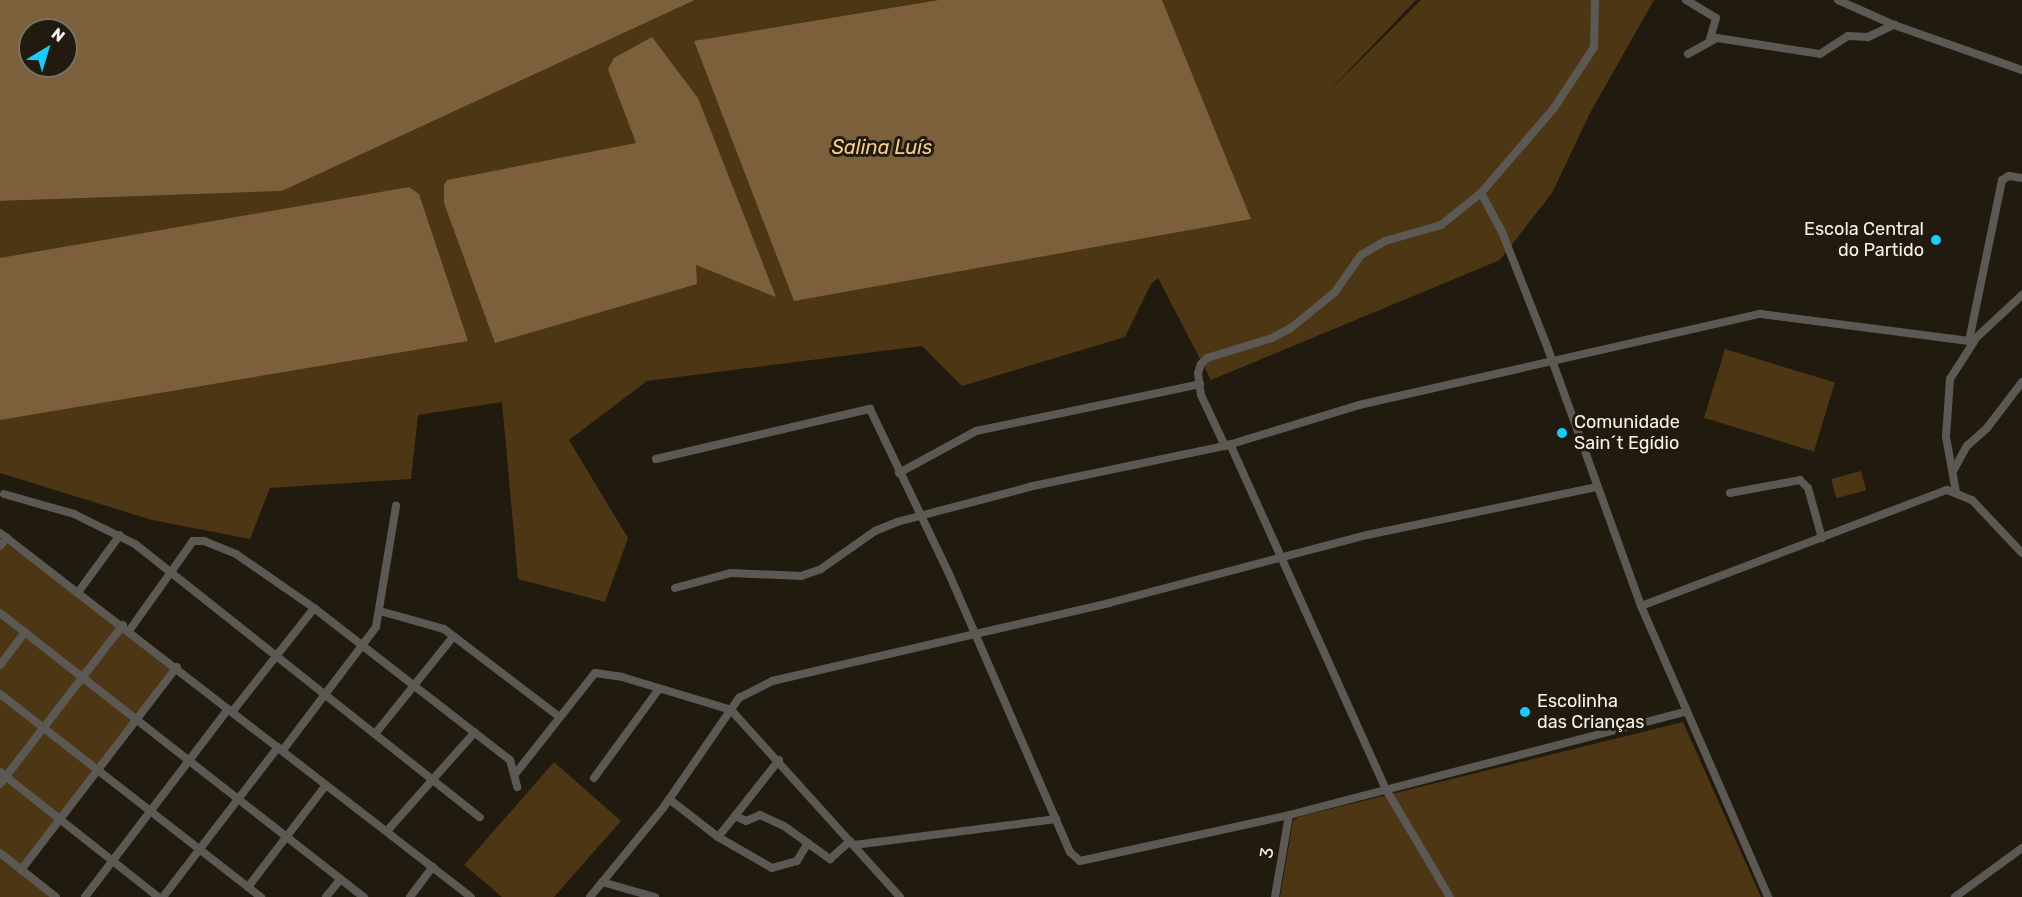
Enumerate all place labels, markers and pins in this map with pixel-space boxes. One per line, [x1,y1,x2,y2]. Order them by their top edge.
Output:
place label: Escola Central do Partido [1804,219,1924,262]
marker: Escola Central do Partido [1929,233,1943,247]
place label: Comunidade Sain´t Egídio [1574,412,1680,454]
marker: Comunidade Sain´t Egídio [1555,426,1569,440]
place label: Escolinha das Crianças [1537,691,1644,734]
marker: Escolinha das Crianças [1518,705,1532,719]

